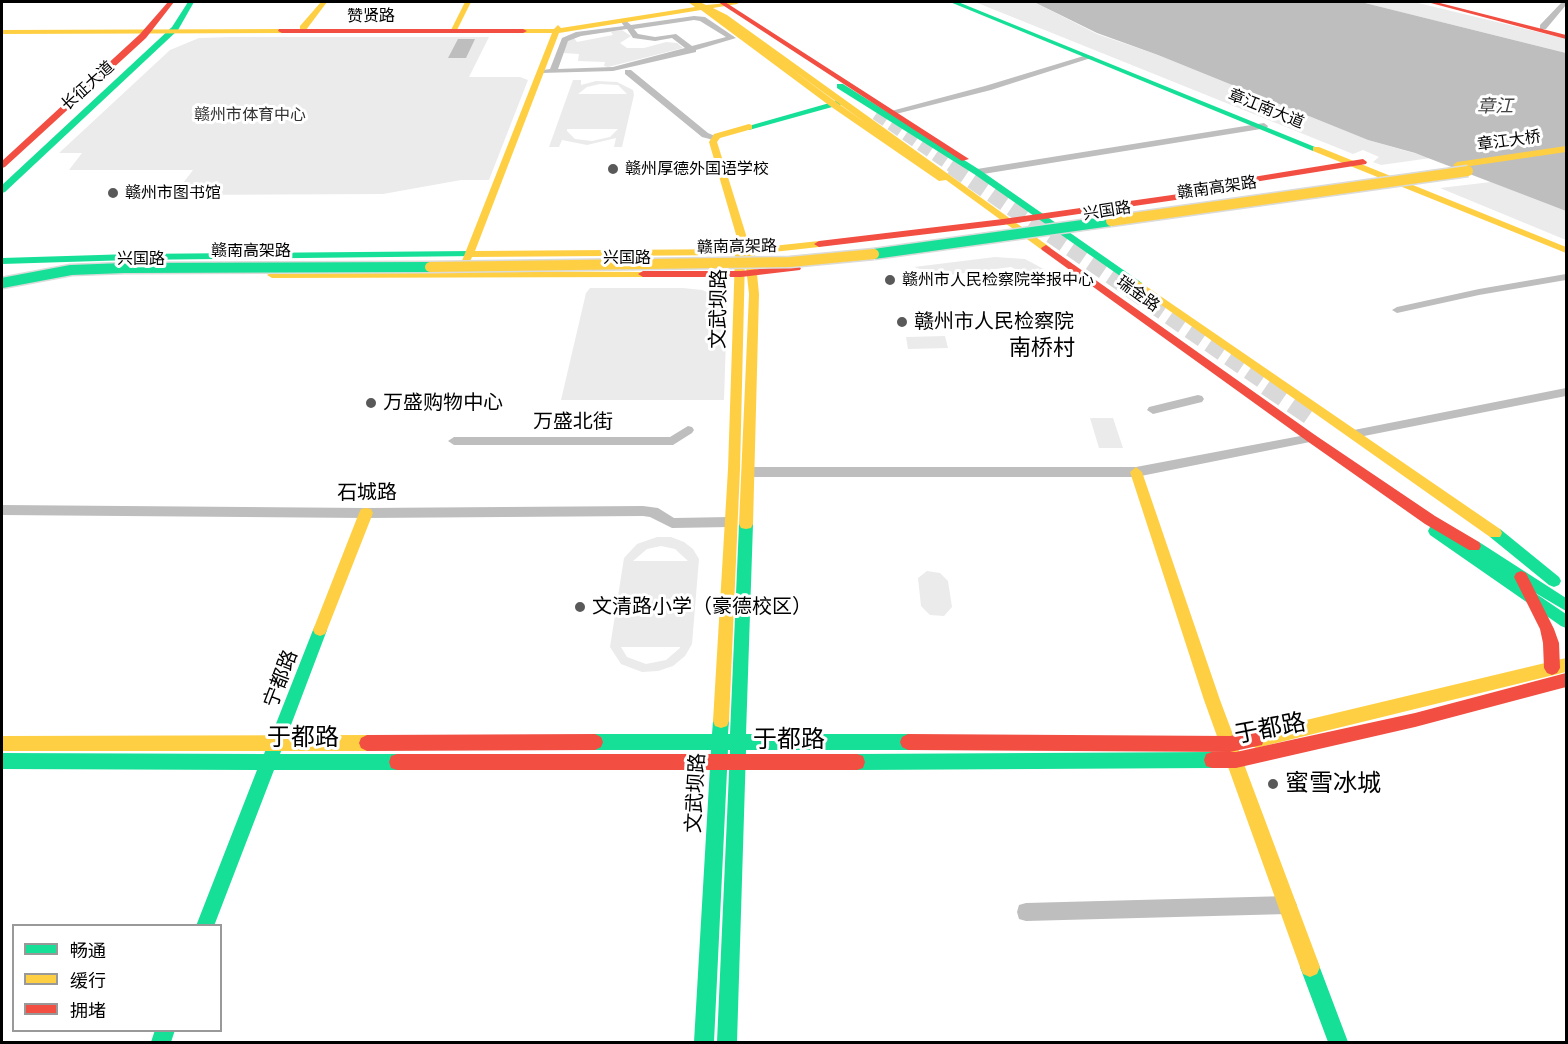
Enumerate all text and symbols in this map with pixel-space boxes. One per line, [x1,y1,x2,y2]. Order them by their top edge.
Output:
street label: 赞贤路 [347,6,395,26]
street label: 长征大道 [58,57,118,115]
street label: 章江南大道 [1225,85,1307,133]
water label: 章江 [1477,96,1513,118]
park label: 赣州市体育中心 [194,105,306,125]
street label: 章江大桥 [1476,127,1542,155]
place label: 赣州厚德外国语学校 [625,159,769,179]
marker: 赣州厚德外国语学校 [606,162,620,176]
street label: 赣南高架路 [1176,173,1258,203]
place label: 赣州市图书馆 [125,183,221,203]
marker: 赣州市图书馆 [106,186,120,200]
street label: 兴国路 [1082,198,1132,224]
street label: 赣南高架路 [697,237,777,257]
street label: 赣南高架路 [211,241,291,261]
street label: 兴国路 [603,248,651,268]
street label: 兴国路 [117,249,165,269]
street label: 文武坝路 [706,269,732,349]
place label: 赣州市人民检察院举报中心 [902,270,1094,290]
street label: 瑞金路 [1113,272,1163,316]
marker: 赣州市人民检察院举报中心 [883,273,897,287]
place label: 赣州市人民检察院 [914,310,1074,334]
marker: 赣州市人民检察院 [895,315,909,329]
district label: 南桥村 [1009,336,1075,362]
place label: 万盛购物中心 [383,391,503,415]
marker: 万盛购物中心 [364,396,378,410]
street label: 万盛北街 [533,410,613,434]
street label: 石城路 [337,481,397,505]
place label: 文清路小学（豪德校区） [592,595,812,619]
marker: 文清路小学（豪德校区） [573,600,587,614]
street label: 宁都路 [259,647,303,711]
street label: 于都路 [1232,708,1308,750]
street label: 于都路 [267,724,339,752]
street label: 于都路 [753,726,825,754]
street label: 文武坝路 [682,752,710,834]
place label: 蜜雪冰城 [1285,770,1381,798]
marker: 蜜雪冰城 [1266,777,1280,791]
legend [12,924,222,1032]
text: 畅通 [70,940,106,962]
text: 缓行 [70,970,106,992]
text: 拥堵 [70,1000,106,1022]

